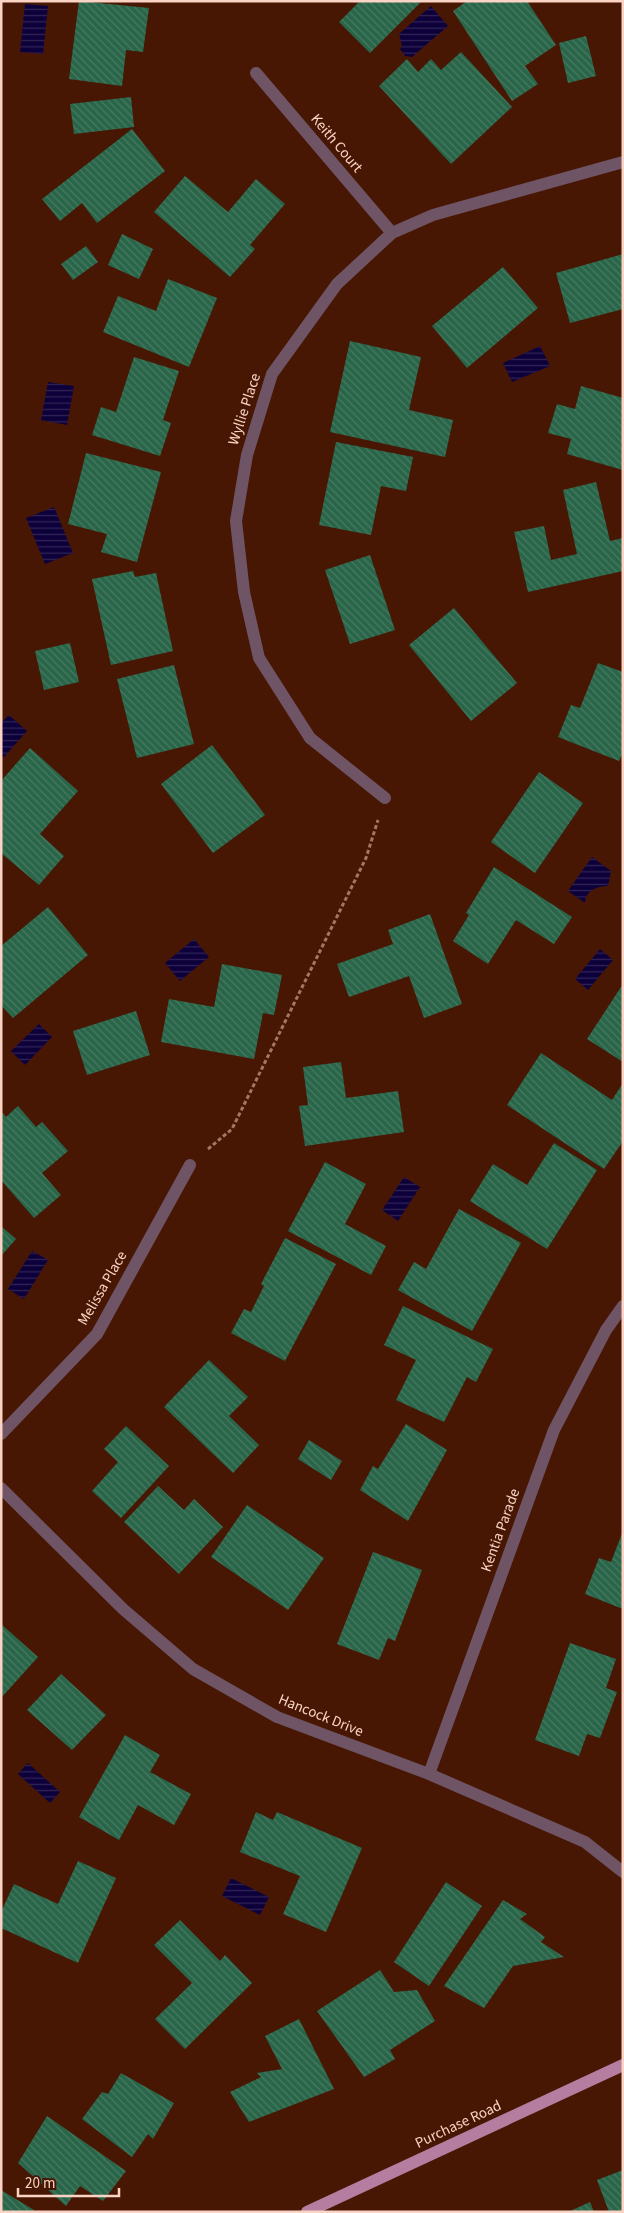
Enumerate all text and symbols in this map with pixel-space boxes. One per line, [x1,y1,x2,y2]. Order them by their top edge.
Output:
street label: Keith Court [306,109,368,177]
street label: Wyllie Place [223,371,266,448]
street label: Melissa Place [73,1247,132,1329]
street label: Kentia Parade [476,1486,525,1575]
street label: Hancock Drive [275,1689,366,1742]
street label: Purchase Road [412,2095,505,2154]
scale bar [18,2166,119,2198]
text: 20 m [25,2173,55,2194]

